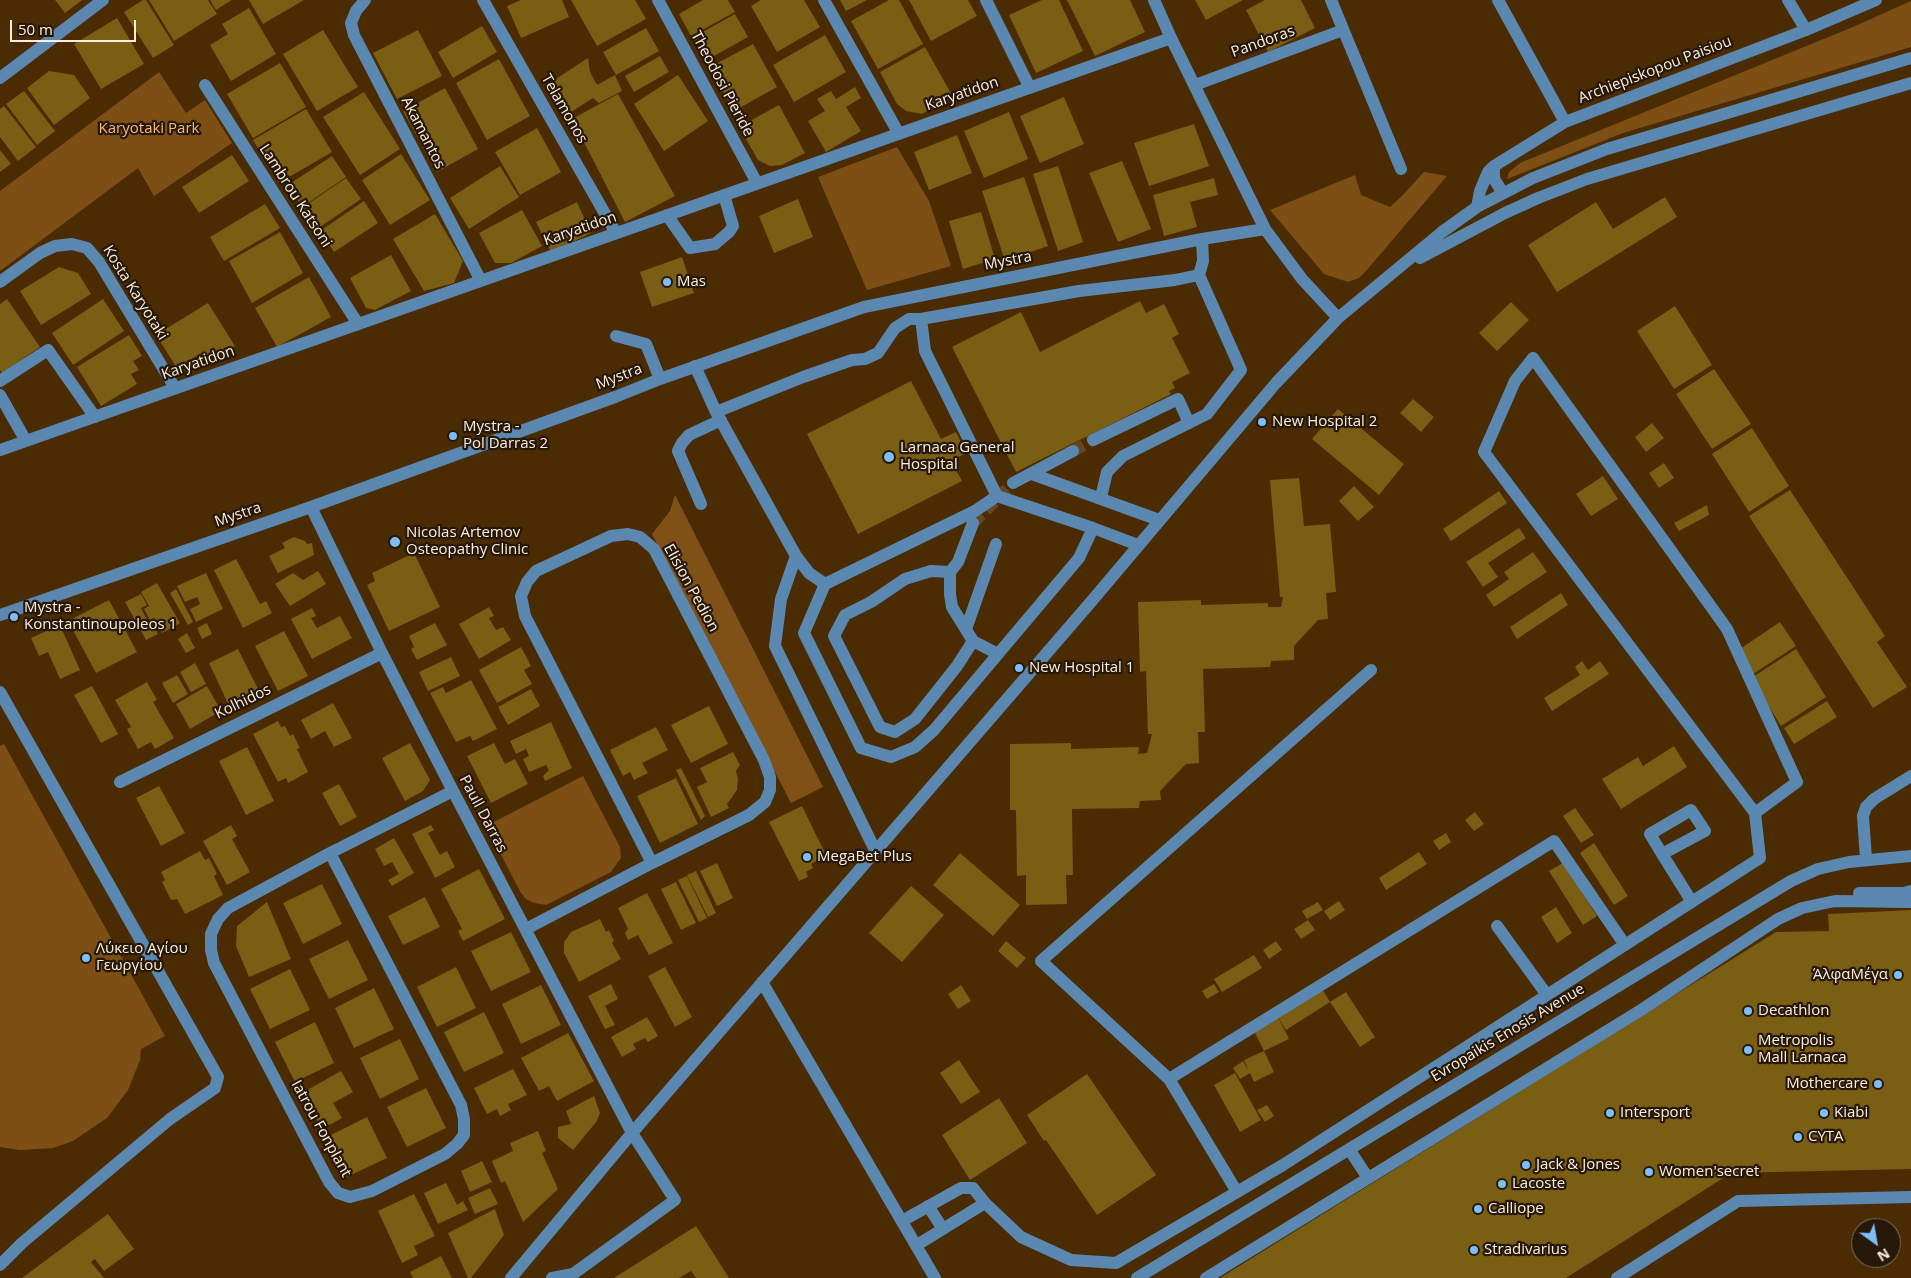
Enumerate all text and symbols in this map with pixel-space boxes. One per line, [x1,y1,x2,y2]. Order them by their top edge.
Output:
scale bar [12,10,139,42]
text: 50 m [18,19,53,39]
street label: Pandoras [1229,22,1297,62]
street label: Theodosi Pieride [687,28,757,140]
street label: Archiepiskopou Paisiou [1576,32,1734,108]
street label: Telamonos [537,71,591,147]
street label: Karyatidon [923,73,1001,115]
street label: Akamantos [397,94,449,172]
park label: Karyotaki Park [99,120,199,138]
street label: Lambrou Katsoni [255,141,335,251]
street label: Karyatidon [541,208,619,250]
street label: Kosta Karyotaki [99,242,171,344]
street label: Mystra [983,248,1033,274]
place label: Mas [677,273,706,291]
marker: Mas [661,276,673,288]
street label: Karyatidon [159,342,237,384]
street label: Mystra [593,360,645,394]
place label: New Hospital 2 [1272,413,1377,431]
marker: New Hospital 2 [1256,416,1268,428]
place label: Mystra - Pol Darras 2 [463,418,548,453]
marker: Mystra - Pol Darras 2 [447,430,459,442]
place label: Larnaca General Hospital [900,439,1014,474]
marker: Larnaca General Hospital [882,450,896,464]
street label: Mystra [212,499,264,531]
place label: Nicolas Artemov Osteopathy Clinic [406,524,528,559]
marker: Nicolas Artemov Osteopathy Clinic [388,535,402,549]
street label: Elision Pedion [659,541,723,635]
place label: Mystra - Konstantinoupoleos 1 [24,599,177,634]
marker: Mystra - Konstantinoupoleos 1 [8,611,20,623]
place label: New Hospital 1 [1029,659,1134,677]
marker: New Hospital 1 [1013,662,1025,674]
street label: Kolhidos [212,681,274,723]
street label: Paull Darras [455,772,511,856]
place label: MegaBet Plus [817,848,912,866]
marker: MegaBet Plus [801,851,813,863]
place label: Λύκειο Αγίου Γεωργίου [96,940,188,975]
marker: Λύκειο Αγίου Γεωργίου [80,952,92,964]
place label: ΆλφαΜέγα [1813,966,1888,984]
marker: ΆλφαΜέγα [1892,969,1904,981]
street label: Evropaikis Enosis Avenue [1428,980,1588,1086]
place label: Decathlon [1758,1002,1829,1020]
marker: Decathlon [1742,1005,1754,1017]
place label: Metropolis Mall Larnaca [1758,1032,1847,1067]
marker: Metropolis Mall Larnaca [1742,1044,1754,1056]
place label: Mothercare [1786,1075,1868,1093]
street label: Iatrou Fonplant [287,1077,355,1181]
marker: Mothercare [1872,1078,1884,1090]
place label: Intersport [1620,1104,1690,1122]
place label: Kiabi [1834,1104,1868,1122]
marker: Intersport [1604,1107,1616,1119]
marker: Kiabi [1818,1107,1830,1119]
place label: CYTA [1808,1128,1844,1146]
marker: CYTA [1792,1131,1804,1143]
place label: Jack & Jones [1536,1156,1620,1174]
marker: Jack & Jones [1520,1159,1532,1171]
place label: Women'secret [1659,1163,1759,1181]
marker: Women'secret [1643,1166,1655,1178]
place label: Lacoste [1512,1175,1565,1193]
marker: Lacoste [1496,1178,1508,1190]
place label: Calliope [1488,1200,1544,1218]
marker: Calliope [1472,1203,1484,1215]
north arrow [1851,1218,1901,1268]
place label: Stradivarius [1484,1241,1567,1259]
marker: Stradivarius [1468,1244,1480,1256]
text: N [1874,1244,1894,1266]

